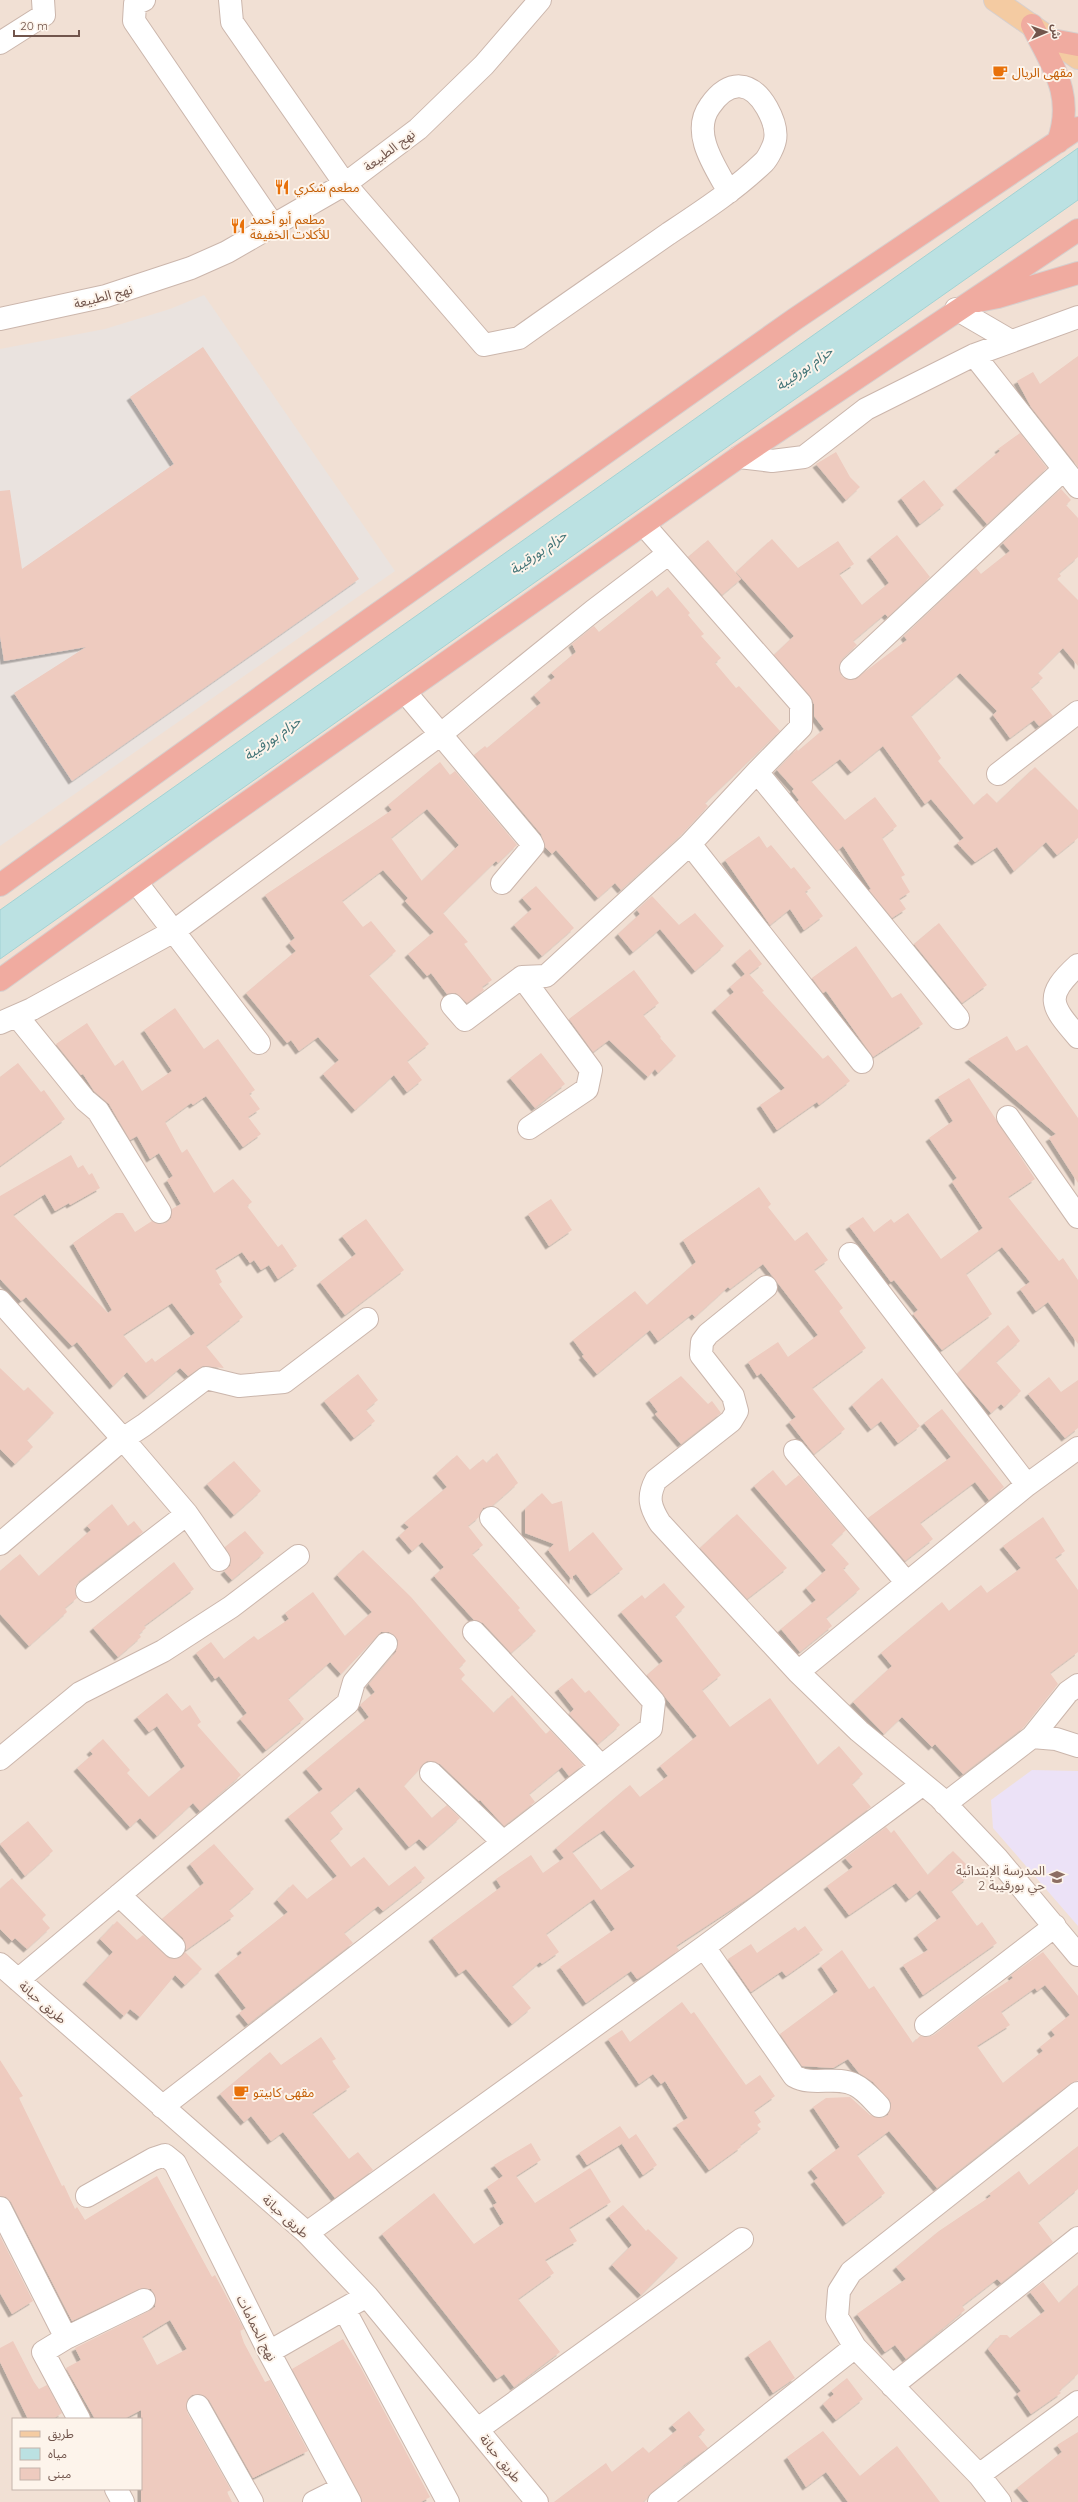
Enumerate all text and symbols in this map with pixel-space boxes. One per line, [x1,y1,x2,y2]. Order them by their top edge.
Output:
scale bar [14,12,79,38]
north arrow [1026,12,1066,52]
text: 20 m [20,18,48,33]
text: ش [1049,24,1063,39]
cafe icon: مقهى الريال [991,63,1009,81]
place label: مقهى الريال [1012,64,1073,81]
street label: نهج الطبيعة [360,126,420,177]
restaurant icon: مطعم شكري [273,178,291,196]
place label: مطعم شكري [294,179,360,198]
place label: مطعم أبو أحمد للأكلات الخفيفة [250,211,330,242]
restaurant icon: مطعم أبو أحمد للأكلات الخفيفة [229,217,247,235]
street label: نهج الطبيعة [72,280,135,314]
water label: حزام بورقيبة [772,341,838,396]
water label: حزام بورقيبة [506,525,572,580]
water label: حزام بورقيبة [240,711,306,766]
place label: المدرسة الإبتدائية حي بورقيبة 2 [956,1862,1045,1896]
school or university icon: المدرسة الإبتدائية حي بورقيبة 2 [1048,1868,1066,1886]
street label: طريق حبانة [16,1977,70,2028]
cafe icon: مقهى كابيتو [232,2083,250,2101]
place label: مقهى كابيتو [253,2084,315,2101]
street label: طريق حبانة [259,2191,313,2242]
street label: نهج الحمامات [231,2292,280,2365]
legend [12,2418,142,2490]
text: طريق [48,2426,74,2442]
street label: طريق حبانة [476,2431,525,2486]
text: مياه [48,2446,67,2461]
text: مبنى [48,2466,71,2481]

